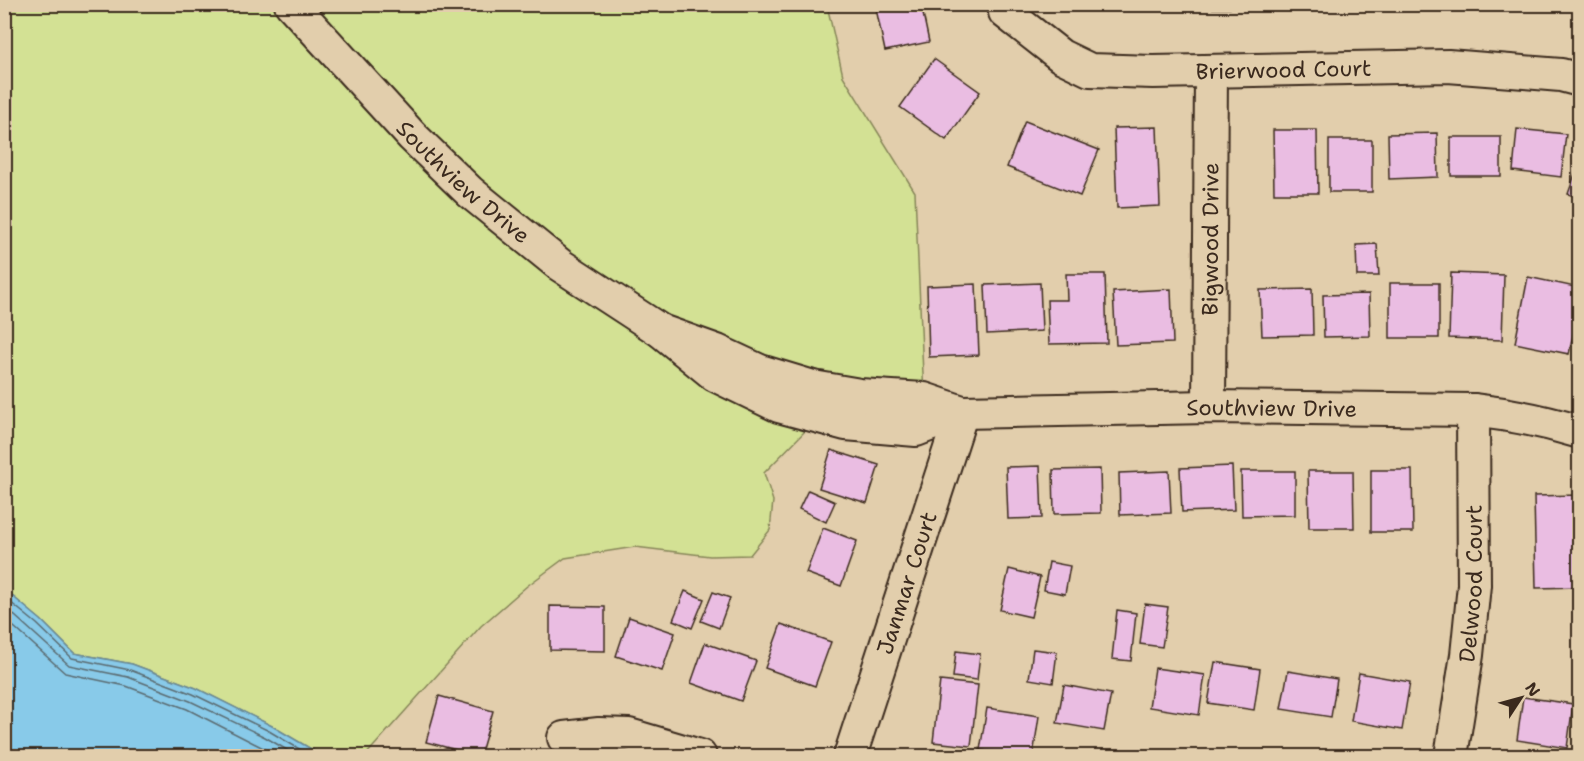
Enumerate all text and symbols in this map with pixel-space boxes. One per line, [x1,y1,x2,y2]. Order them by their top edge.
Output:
street label: Brierwood Court [1195,54,1372,86]
street label: Southview Drive [390,114,536,250]
street label: Bigwood Drive [1196,162,1225,316]
street label: Southview Drive [1186,393,1357,424]
street label: Delwood Court [1452,504,1489,665]
street label: Janmar Court [870,508,944,658]
north arrow [1491,668,1551,728]
text: N [1521,678,1545,701]

